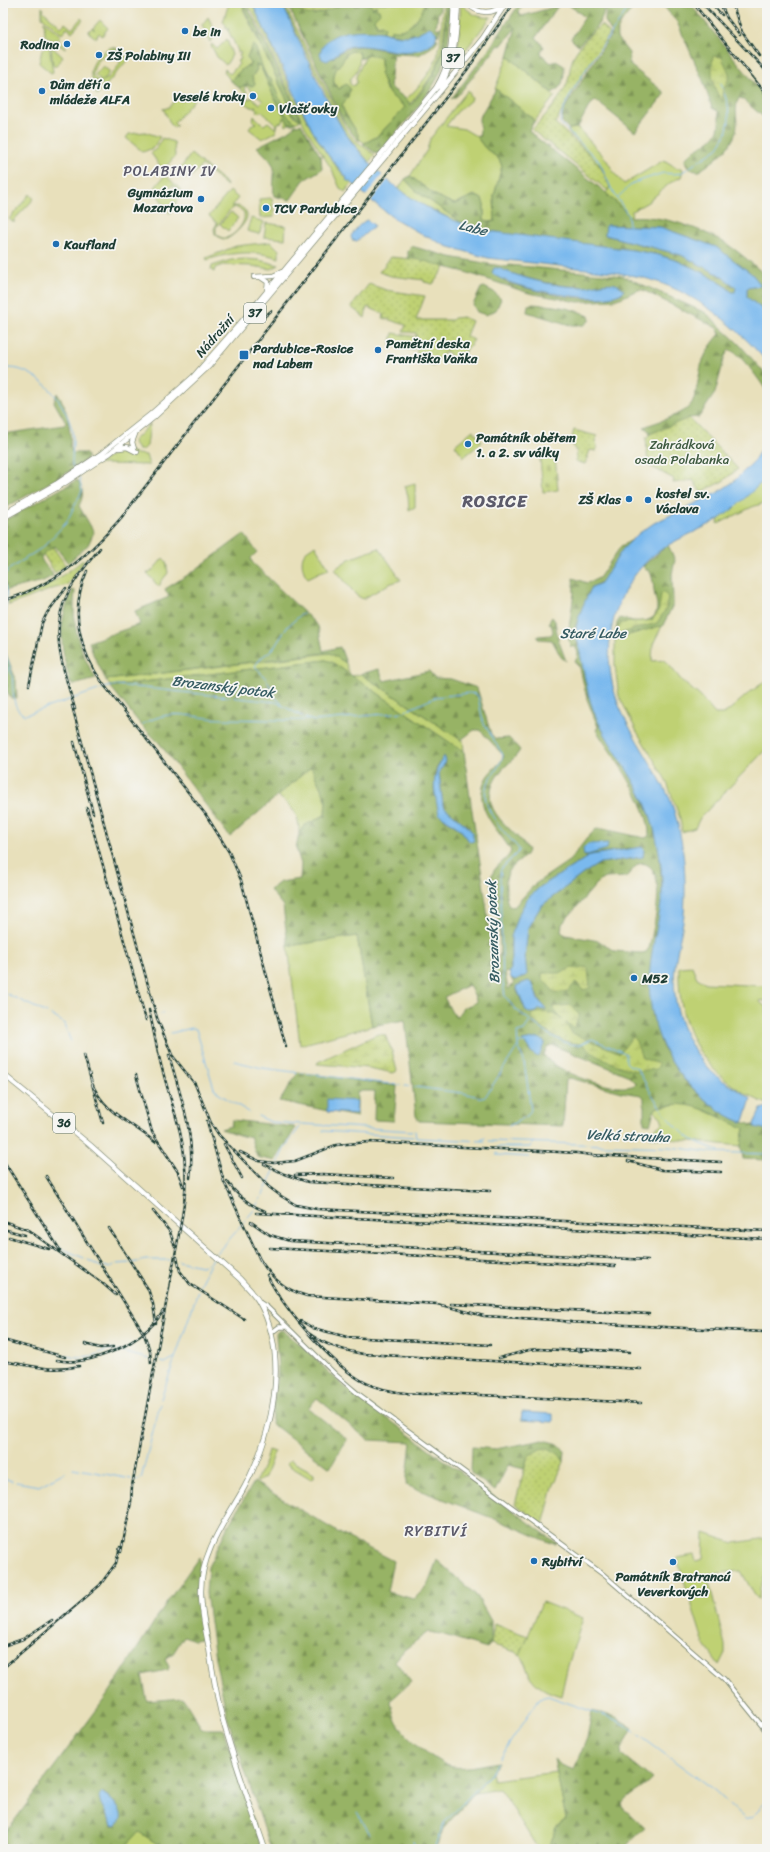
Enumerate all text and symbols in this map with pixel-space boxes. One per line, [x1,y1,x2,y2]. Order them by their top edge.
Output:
place label: be in [192,20,222,43]
marker: be in [180,26,190,36]
place label: Rodina [20,33,59,56]
marker: Rodina [62,39,72,49]
place label: ZŠ Polabiny III [106,44,192,67]
road number: 37 [442,48,464,68]
marker: ZŠ Polabiny III [94,50,104,60]
place label: Dům dětí a mládeže ALFA [49,73,130,111]
place label: Veselé kroky [173,85,245,108]
marker: Dům dětí a mládeže ALFA [37,86,47,96]
marker: Veselé kroky [248,91,258,101]
place label: Vlašťovky [279,97,338,120]
marker: Vlašťovky [266,103,276,113]
district label: POLABINY IV [123,159,217,184]
place label: Gymnázium Mozartova [127,181,193,219]
marker: Gymnázium Mozartova [196,194,206,204]
place label: TCV Pardubice [274,197,357,220]
marker: TCV Pardubice [261,203,271,213]
water label: Labe [456,212,492,244]
place label: Kaufland [63,233,116,256]
marker: Kaufland [51,239,61,249]
road number: 37 [244,303,266,323]
street label: Nádražní [190,308,241,363]
place label: Pamětní deska Františka Vaňka [385,332,478,370]
place label: Pardubice-Rosice nad Labem [252,337,354,375]
marker: Pamětní deska Františka Vaňka [373,345,383,355]
marker: Pardubice-Rosice nad Labem [238,349,250,361]
place label: Památník obětem 1. a 2. sv války [476,426,576,464]
park label: Zahrádková osada Polabanka [635,433,730,471]
marker: Památník obětem 1. a 2. sv války [463,439,473,449]
place label: kostel sv. Václava [655,482,710,520]
district label: ROSICE [462,486,528,516]
place label: ZŠ Klas [577,488,622,511]
marker: ZŠ Klas [624,494,634,504]
marker: kostel sv. Václava [643,495,653,505]
water label: Staré Labe [560,621,627,646]
water label: Brozanský potok [170,668,277,706]
water label: Brozanský potok [479,879,507,984]
place label: M52 [641,967,669,990]
marker: M52 [629,973,639,983]
road number: 36 [53,1113,75,1133]
water label: Velká strouha [586,1122,672,1150]
district label: RYBITVÍ [404,1518,468,1544]
place label: Rybitví [541,1550,584,1573]
marker: Rybitví [529,1556,539,1566]
marker: Památník Bratrancú Veverkových [668,1557,678,1567]
place label: Památník Bratrancú Veverkových [615,1565,732,1603]

